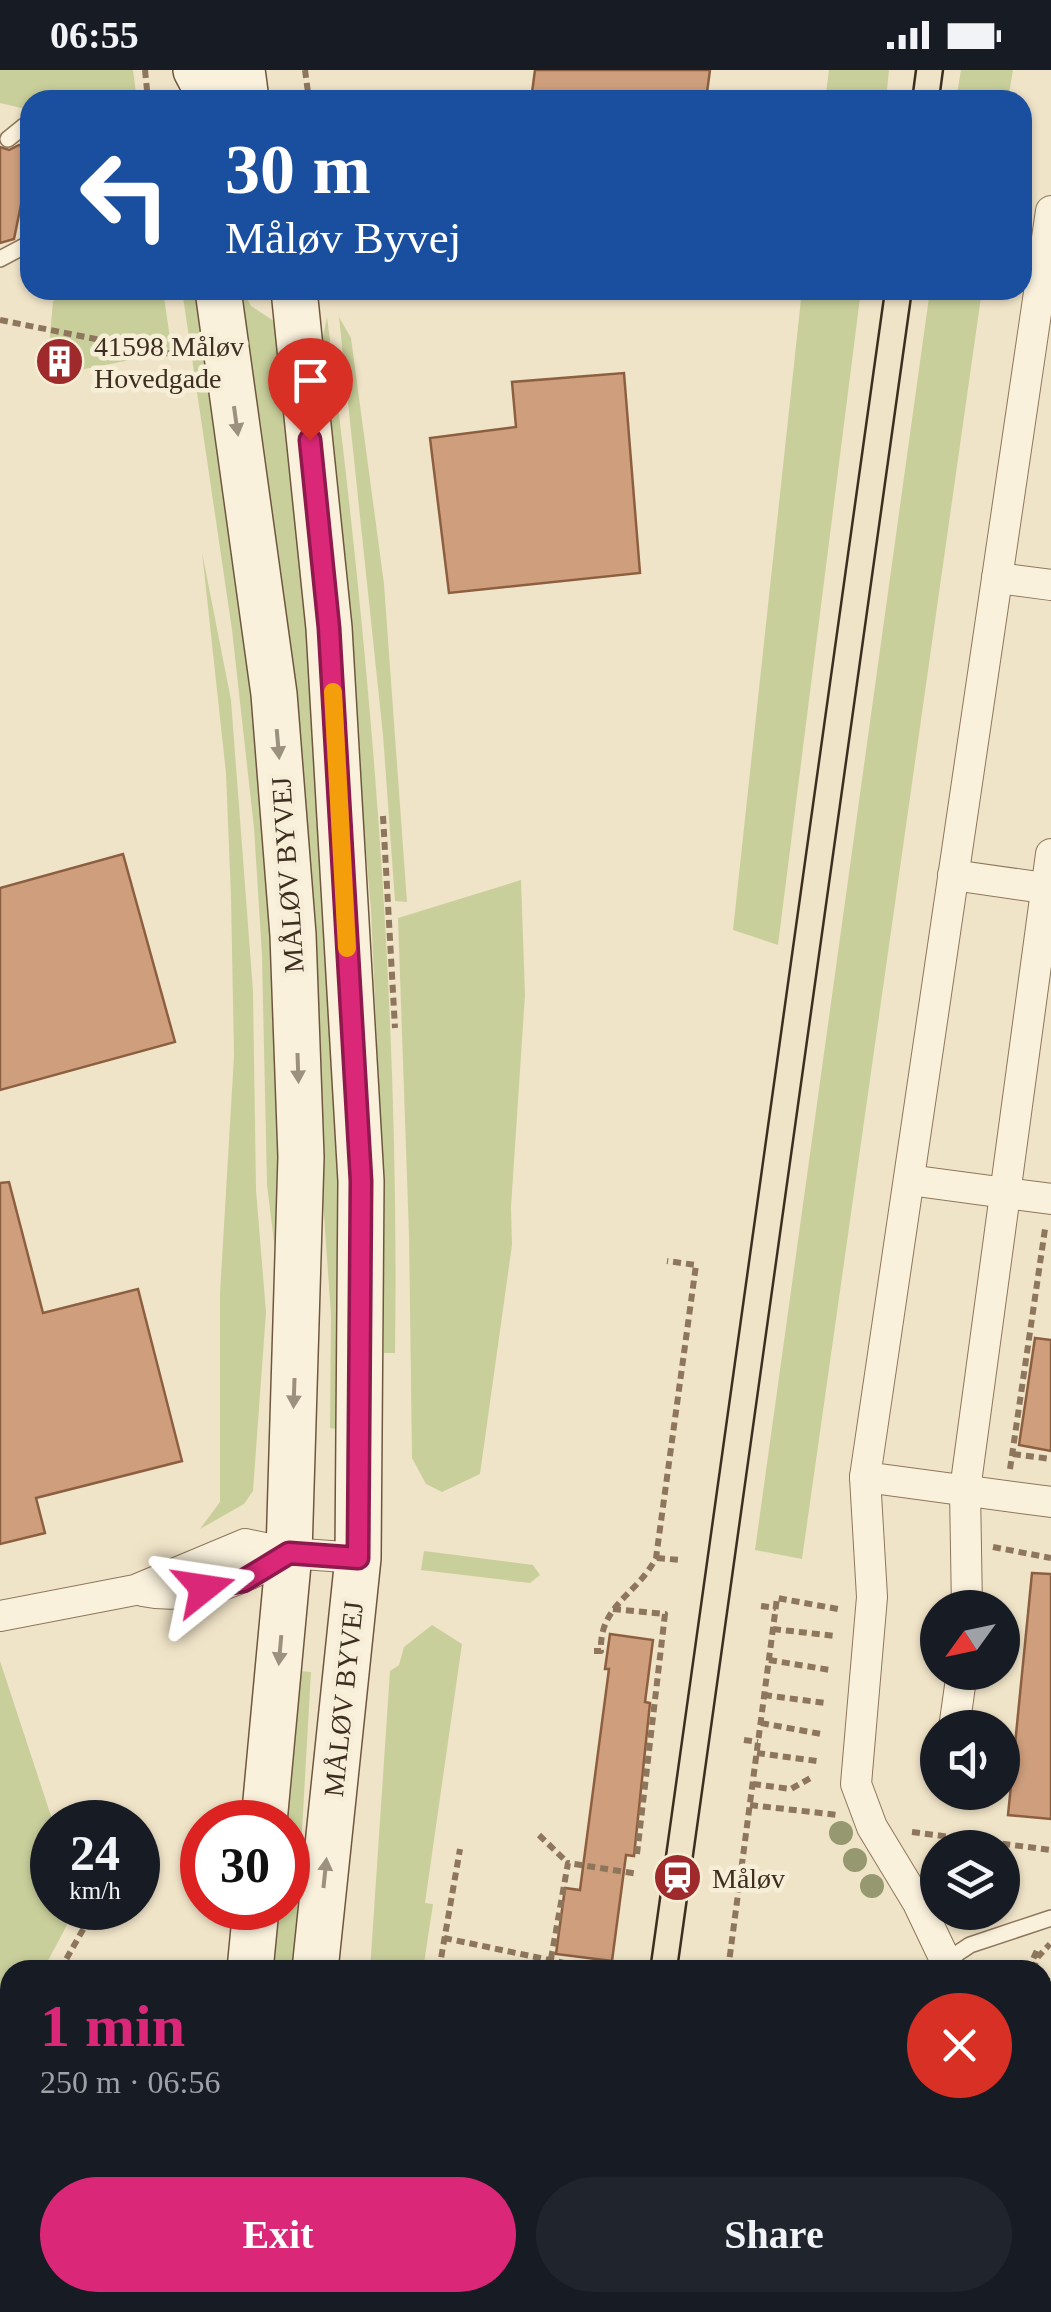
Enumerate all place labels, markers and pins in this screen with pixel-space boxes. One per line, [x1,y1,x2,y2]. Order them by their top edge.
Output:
place label: 41598 Måløv Hovedgade [94,331,244,394]
building icon: 41598 Måløv Hovedgade [33,336,85,388]
pin [268,338,353,441]
station icon: Måløv [651,1852,703,1904]
place label: Måløv [712,1863,785,1894]

